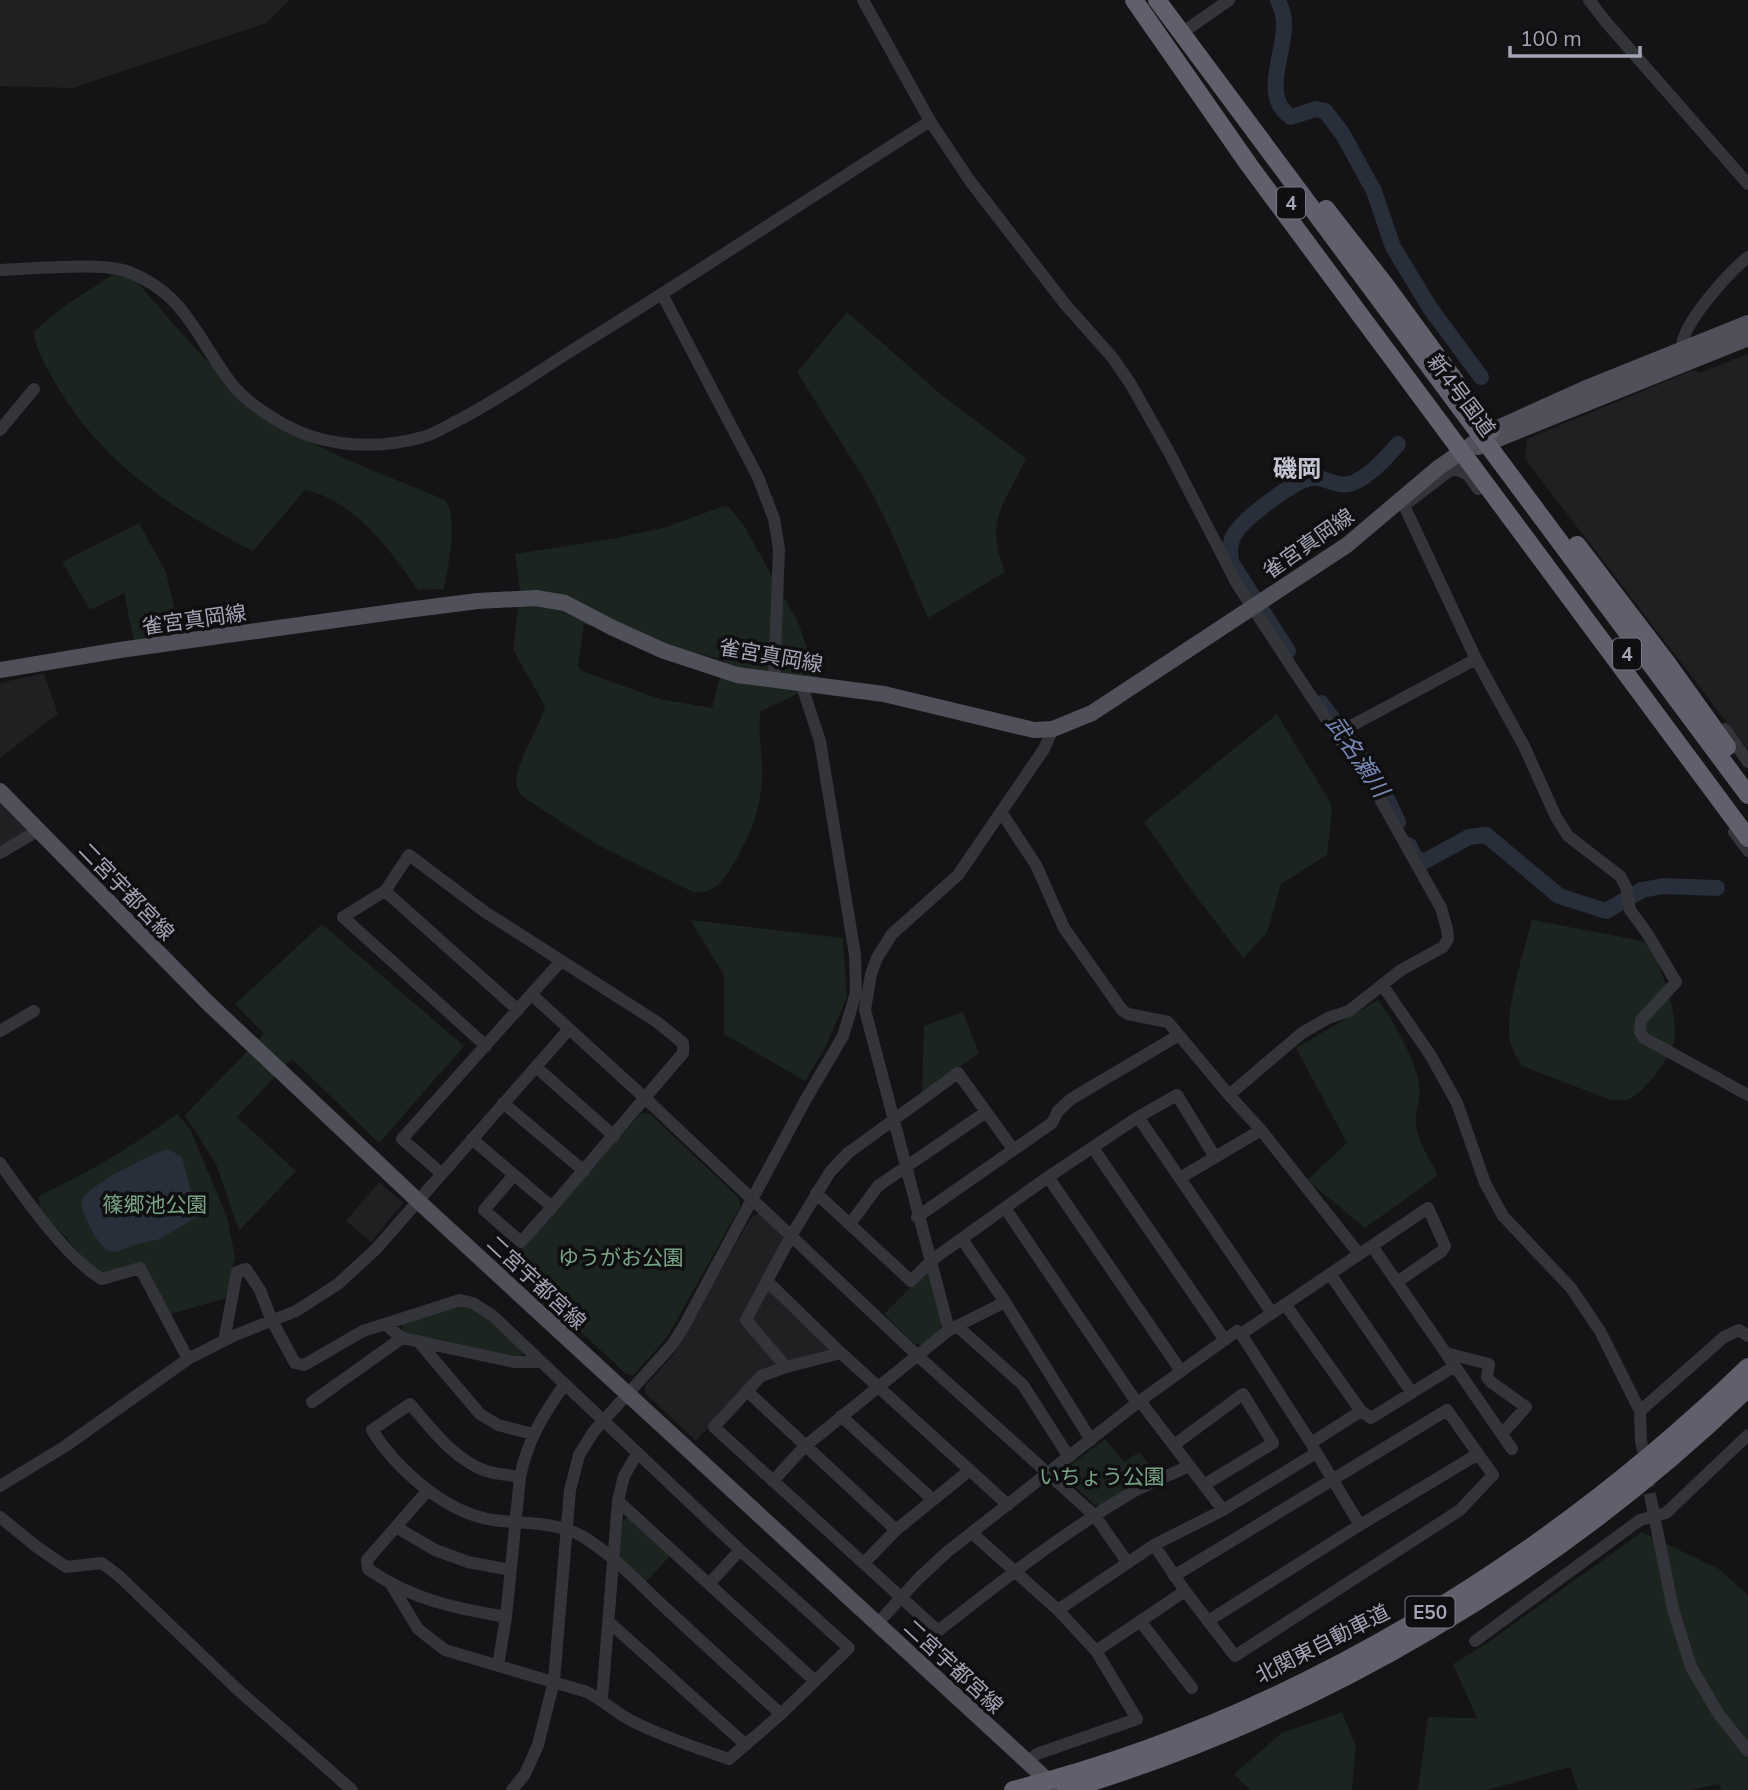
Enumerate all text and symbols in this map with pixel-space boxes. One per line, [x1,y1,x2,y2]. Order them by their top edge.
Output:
scale bar [1510,14,1640,58]
text: 100 m [1520,25,1582,51]
road number: 4 [1277,188,1305,218]
street label: 新4号国道 [1423,349,1501,441]
district label: 磯岡 [1273,453,1321,483]
street label: 雀宮真岡線 [1258,502,1358,584]
street label: 雀宮真岡線 [140,599,248,639]
street label: 雀宮真岡線 [717,633,825,677]
road number: 4 [1613,638,1641,670]
water label: 武名瀬川 [1320,710,1397,805]
street label: 二宮宇都宮線 [74,837,180,945]
park label: 篠郷池公園 [103,1191,208,1217]
street label: 二宮宇都宮線 [482,1230,592,1334]
park label: ゆうがお公園 [558,1244,684,1270]
park label: いちょう公園 [1039,1463,1165,1489]
road number: E50 [1406,1596,1454,1628]
street label: 北関東自動車道 [1251,1598,1393,1688]
street label: 二宮宇都宮線 [899,1614,1009,1718]

